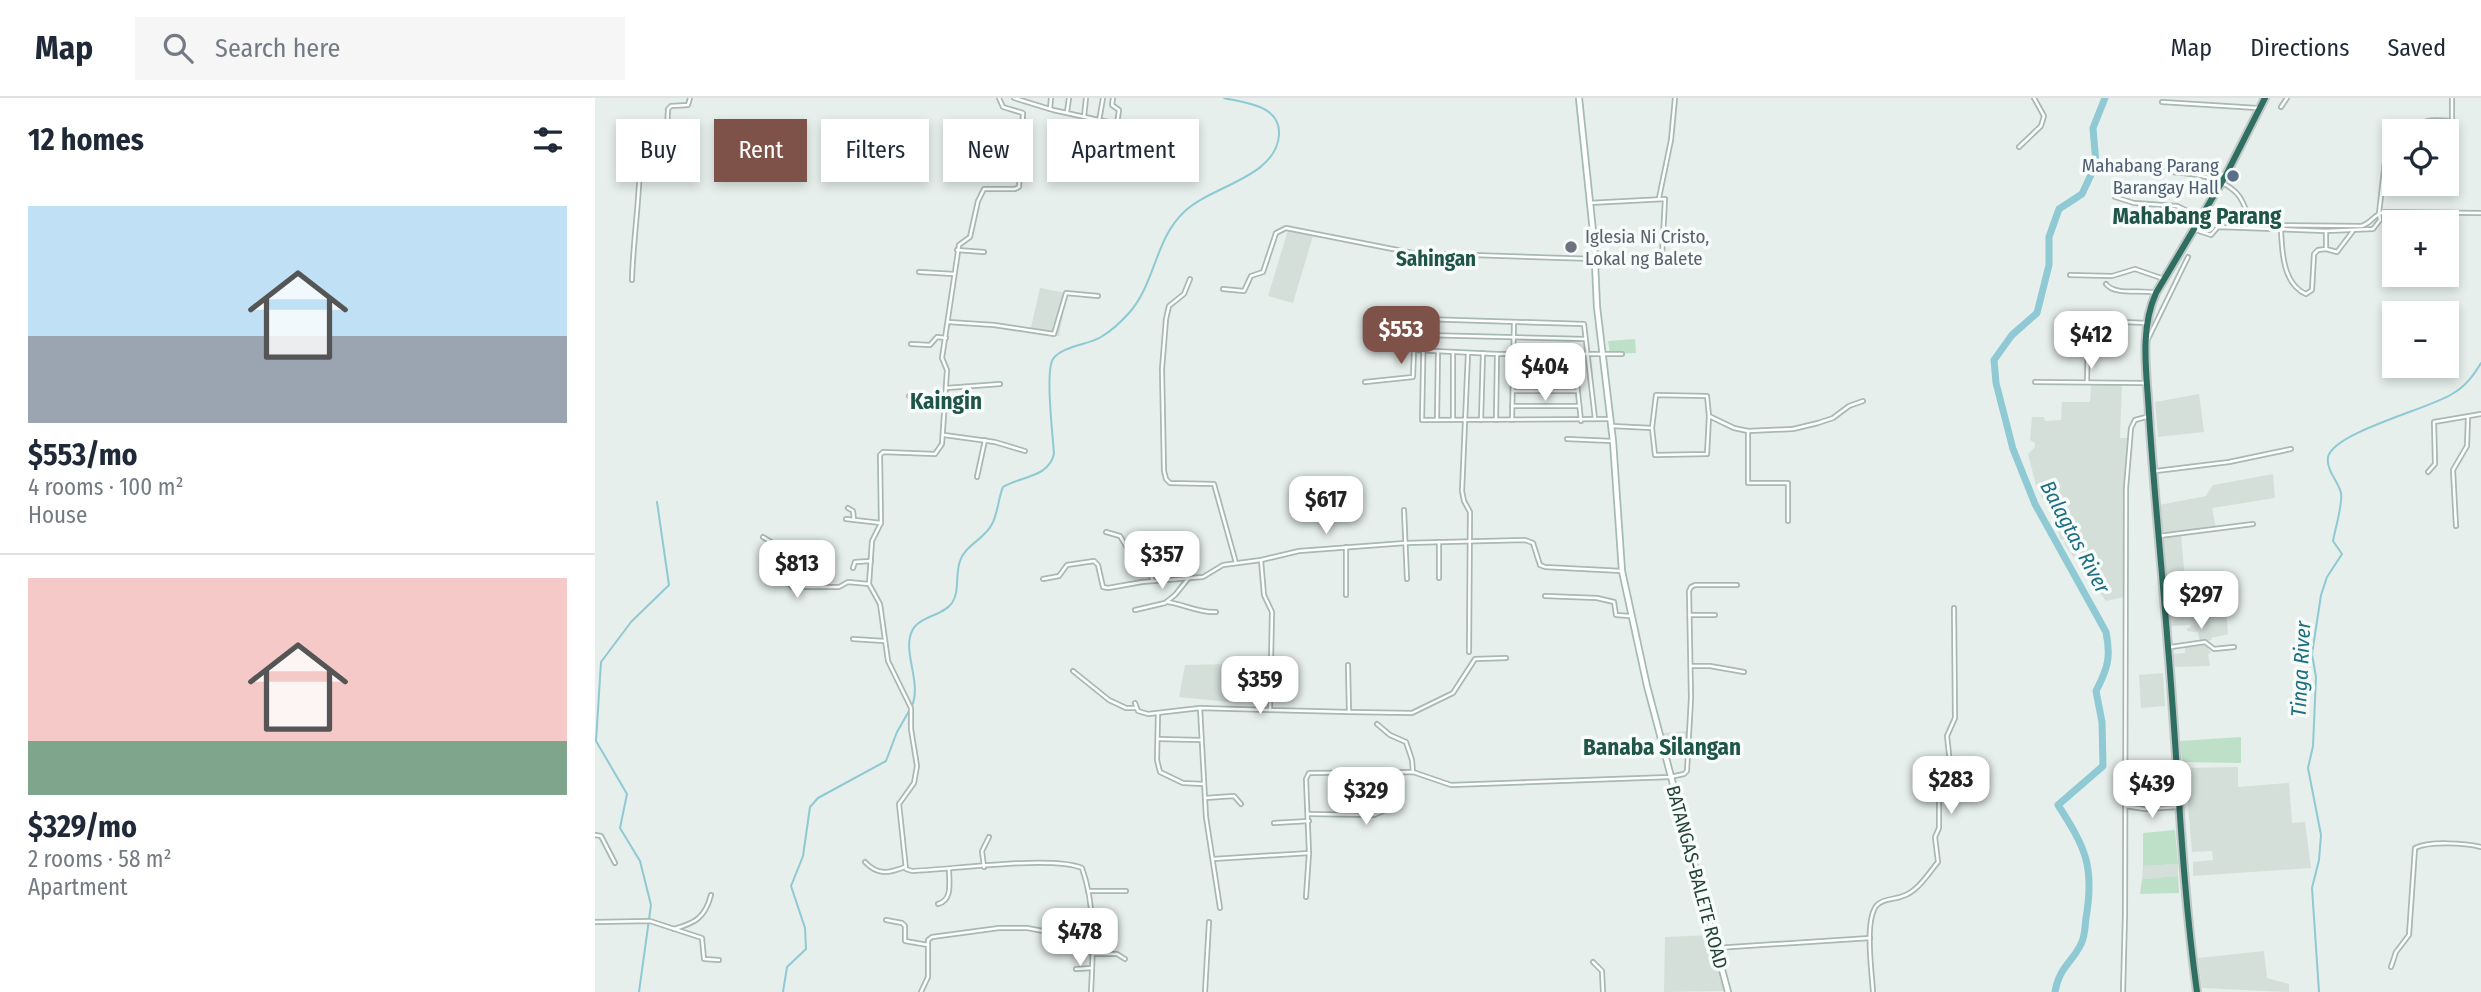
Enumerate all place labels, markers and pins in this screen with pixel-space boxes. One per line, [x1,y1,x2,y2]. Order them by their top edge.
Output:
place label: Mahabang Parang Barangay Hall [2082,154,2219,199]
marker: Mahabang Parang Barangay Hall [2225,168,2241,184]
place label: Iglesia Ni Cristo, Lokal ng Balete [1585,225,1709,270]
marker: Iglesia Ni Cristo, Lokal ng Balete [1563,239,1579,255]
pin: $553 [1360,306,1442,366]
pin: $412 [2050,312,2132,371]
pin: $404 [1504,344,1586,403]
pin: $617 [1285,476,1367,536]
pin: $357 [1121,532,1203,591]
pin: $813 [756,540,838,600]
pin: $297 [2160,572,2242,631]
pin: $359 [1219,656,1301,716]
pin: $283 [1910,756,1992,816]
pin: $439 [2111,760,2193,820]
pin: $329 [1325,768,1407,827]
pin: $478 [1039,908,1121,968]

